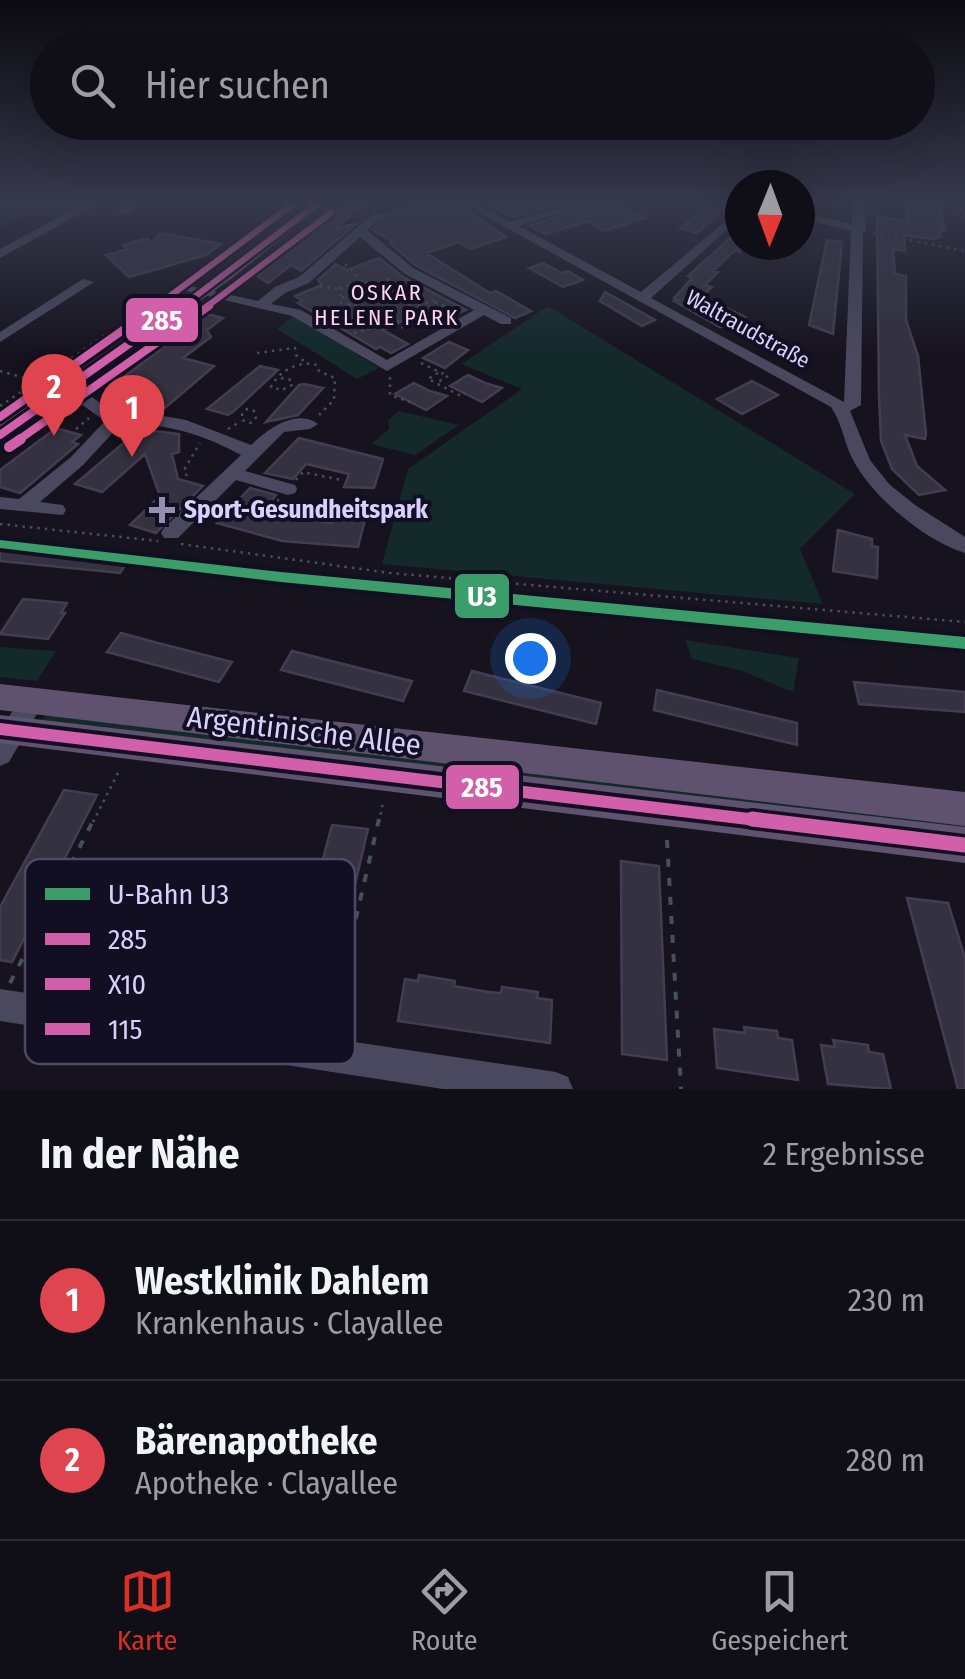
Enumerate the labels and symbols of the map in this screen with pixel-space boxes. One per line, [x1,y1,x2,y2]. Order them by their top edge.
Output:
north arrow [725,170,815,260]
district label: OSKAR HELENE PARK [314,279,460,331]
street label: Waltraudstraße [681,284,815,374]
line badge: 285 [124,296,200,344]
text: 285 [140,304,183,337]
pin: 2 [22,354,86,436]
pin: 1 [100,374,164,457]
place label: Sport-Gesundheitspark [184,495,428,525]
marker: Sport-Gesundheitspark [149,497,175,523]
line badge: U3 [453,572,511,620]
text: U3 [467,580,497,613]
your location [505,633,556,684]
street label: Argentinische Allee [185,699,423,763]
line badge: 285 [444,763,521,811]
text: 285 [460,771,503,804]
legend [25,859,355,1064]
text: U-Bahn U3 [108,878,229,911]
text: 285 [108,923,147,956]
text: X10 [108,968,146,1001]
text: 115 [108,1013,142,1046]

